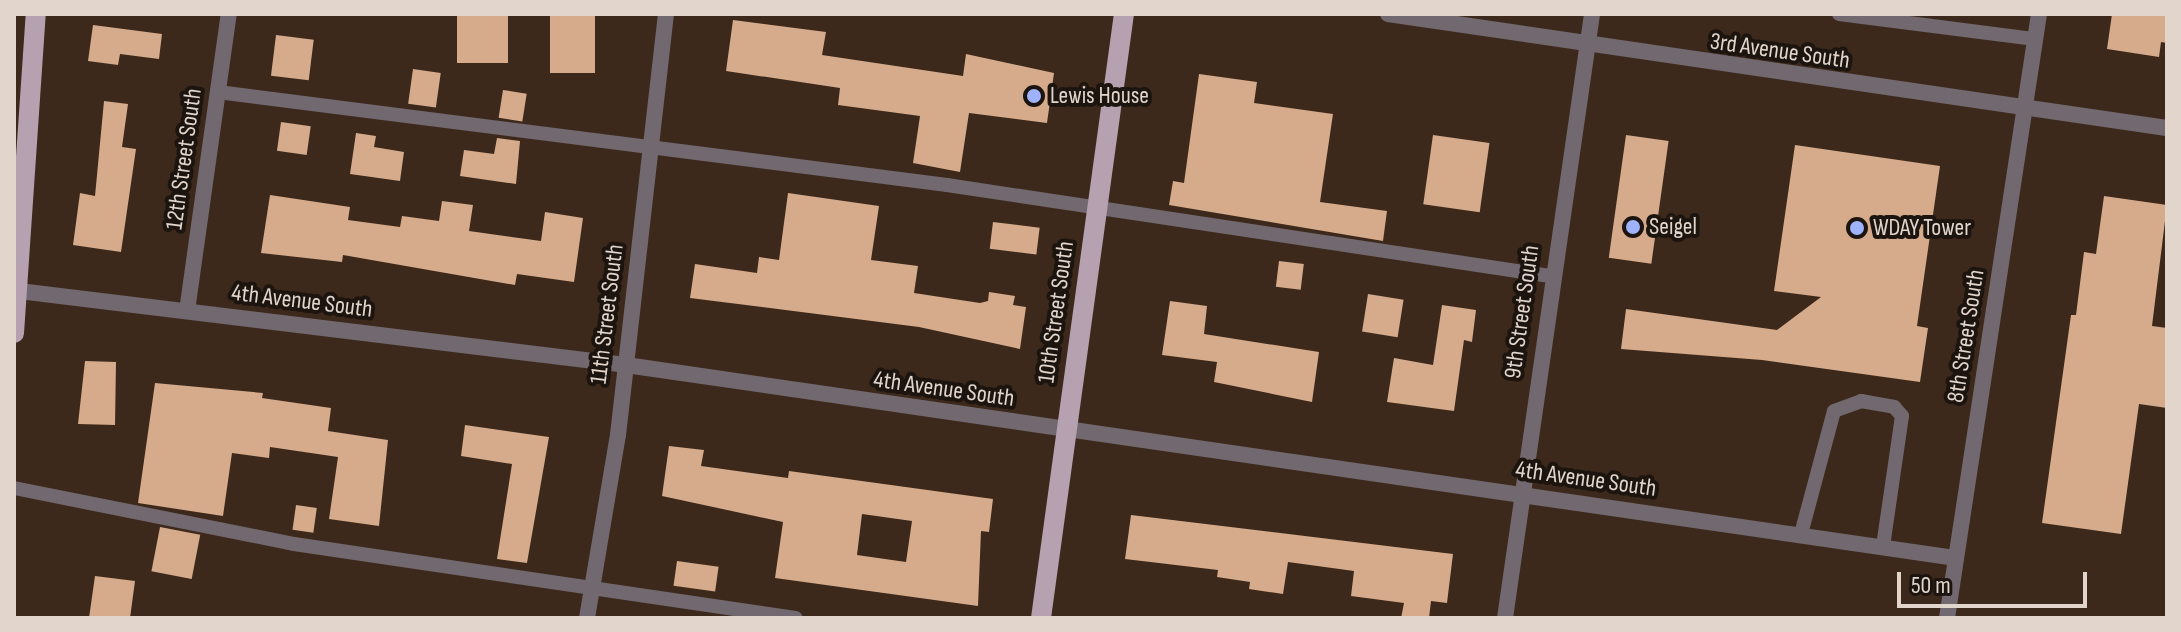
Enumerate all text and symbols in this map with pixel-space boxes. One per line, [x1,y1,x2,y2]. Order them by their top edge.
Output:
street label: 3rd Avenue South [1708,27,1852,75]
place label: Lewis House [1050,82,1149,110]
street label: 12th Street South [160,87,208,231]
marker: Lewis House [1025,87,1043,105]
place label: Seigel [1649,213,1697,241]
place label: WDAY Tower [1873,214,1971,242]
marker: Seigel [1624,218,1642,236]
marker: WDAY Tower [1848,219,1866,237]
street label: 10th Street South [1032,239,1080,385]
street label: 11th Street South [584,243,630,385]
street label: 9th Street South [1498,243,1546,381]
street label: 8th Street South [1941,267,1991,405]
street label: 4th Avenue South [230,278,374,324]
street label: 4th Avenue South [872,365,1016,413]
street label: 4th Avenue South [1514,455,1658,503]
scale bar [1901,556,2091,606]
text: 50 m [1911,571,1951,600]

